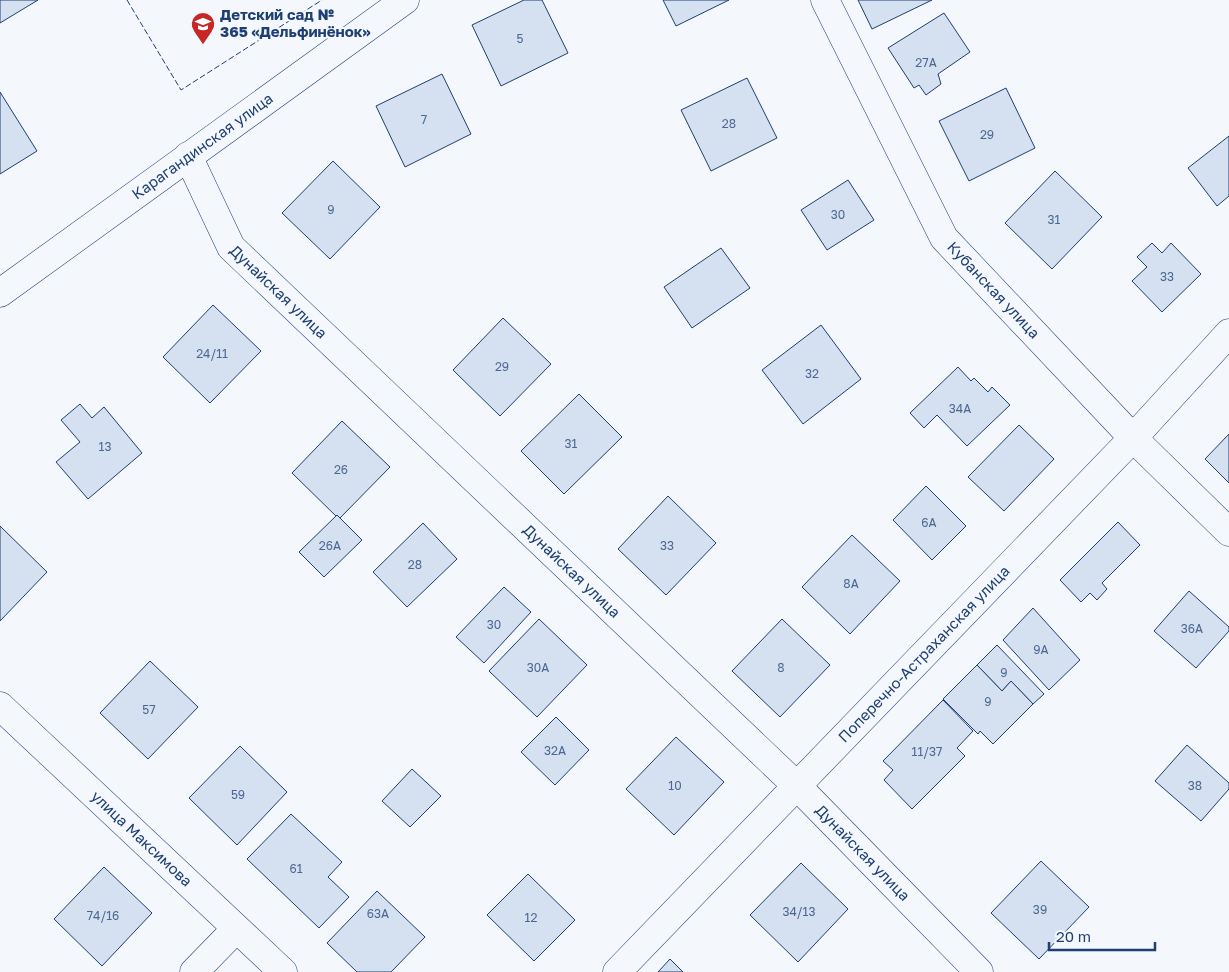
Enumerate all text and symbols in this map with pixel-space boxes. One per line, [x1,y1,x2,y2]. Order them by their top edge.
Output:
place label: Детский сад № 365 «Дельфинёнок» [220,5,370,40]
school or university icon: Детский сад № 365 «Дельфинёнок» [190,11,216,45]
house number: 5 [517,31,524,46]
house number: 27А [915,55,937,70]
street label: Карагандинская улица [128,89,276,203]
house number: 7 [421,112,427,127]
house number: 28 [722,116,736,131]
house number: 29 [980,127,994,142]
house number: 9 [327,202,335,217]
house number: 30 [831,207,845,222]
house number: 31 [1048,212,1061,227]
street label: Кубанская улица [944,237,1044,342]
street label: Дунайская улица [227,241,331,342]
house number: 33 [1160,269,1174,284]
house number: 24/11 [196,346,228,361]
house number: 29 [495,359,509,374]
house number: 32 [805,366,819,381]
house number: 34А [949,401,971,416]
house number: 31 [565,436,578,451]
house number: 13 [99,439,111,454]
house number: 26 [334,462,348,477]
house number: 6А [921,515,937,530]
street label: Дунайская улица [520,520,625,621]
house number: 26А [319,538,341,553]
house number: 33 [660,538,674,553]
house number: 28 [408,557,422,572]
street label: Поперечно-Астраханская улица [834,561,1013,745]
house number: 8А [843,576,859,591]
house number: 30 [487,617,501,632]
house number: 36А [1181,621,1203,636]
house number: 9А [1033,642,1049,657]
house number: 30А [527,660,549,675]
house number: 8 [777,660,785,675]
house number: 9 [1000,665,1008,680]
house number: 9 [984,694,992,709]
house number: 57 [142,702,156,717]
house number: 32А [544,743,566,758]
house number: 11/37 [912,744,942,759]
house number: 10 [668,778,682,793]
house number: 38 [1188,778,1202,793]
street label: улица Максимова [88,787,196,890]
house number: 59 [231,787,245,802]
street label: Дунайская улица [812,801,914,904]
house number: 61 [289,861,303,876]
house number: 39 [1033,902,1047,917]
house number: 34/13 [783,904,815,919]
house number: 63А [367,906,389,921]
house number: 74/16 [87,908,119,923]
house number: 12 [525,910,537,925]
scale bar [1049,920,1155,952]
text: 20 m [1056,927,1091,945]

